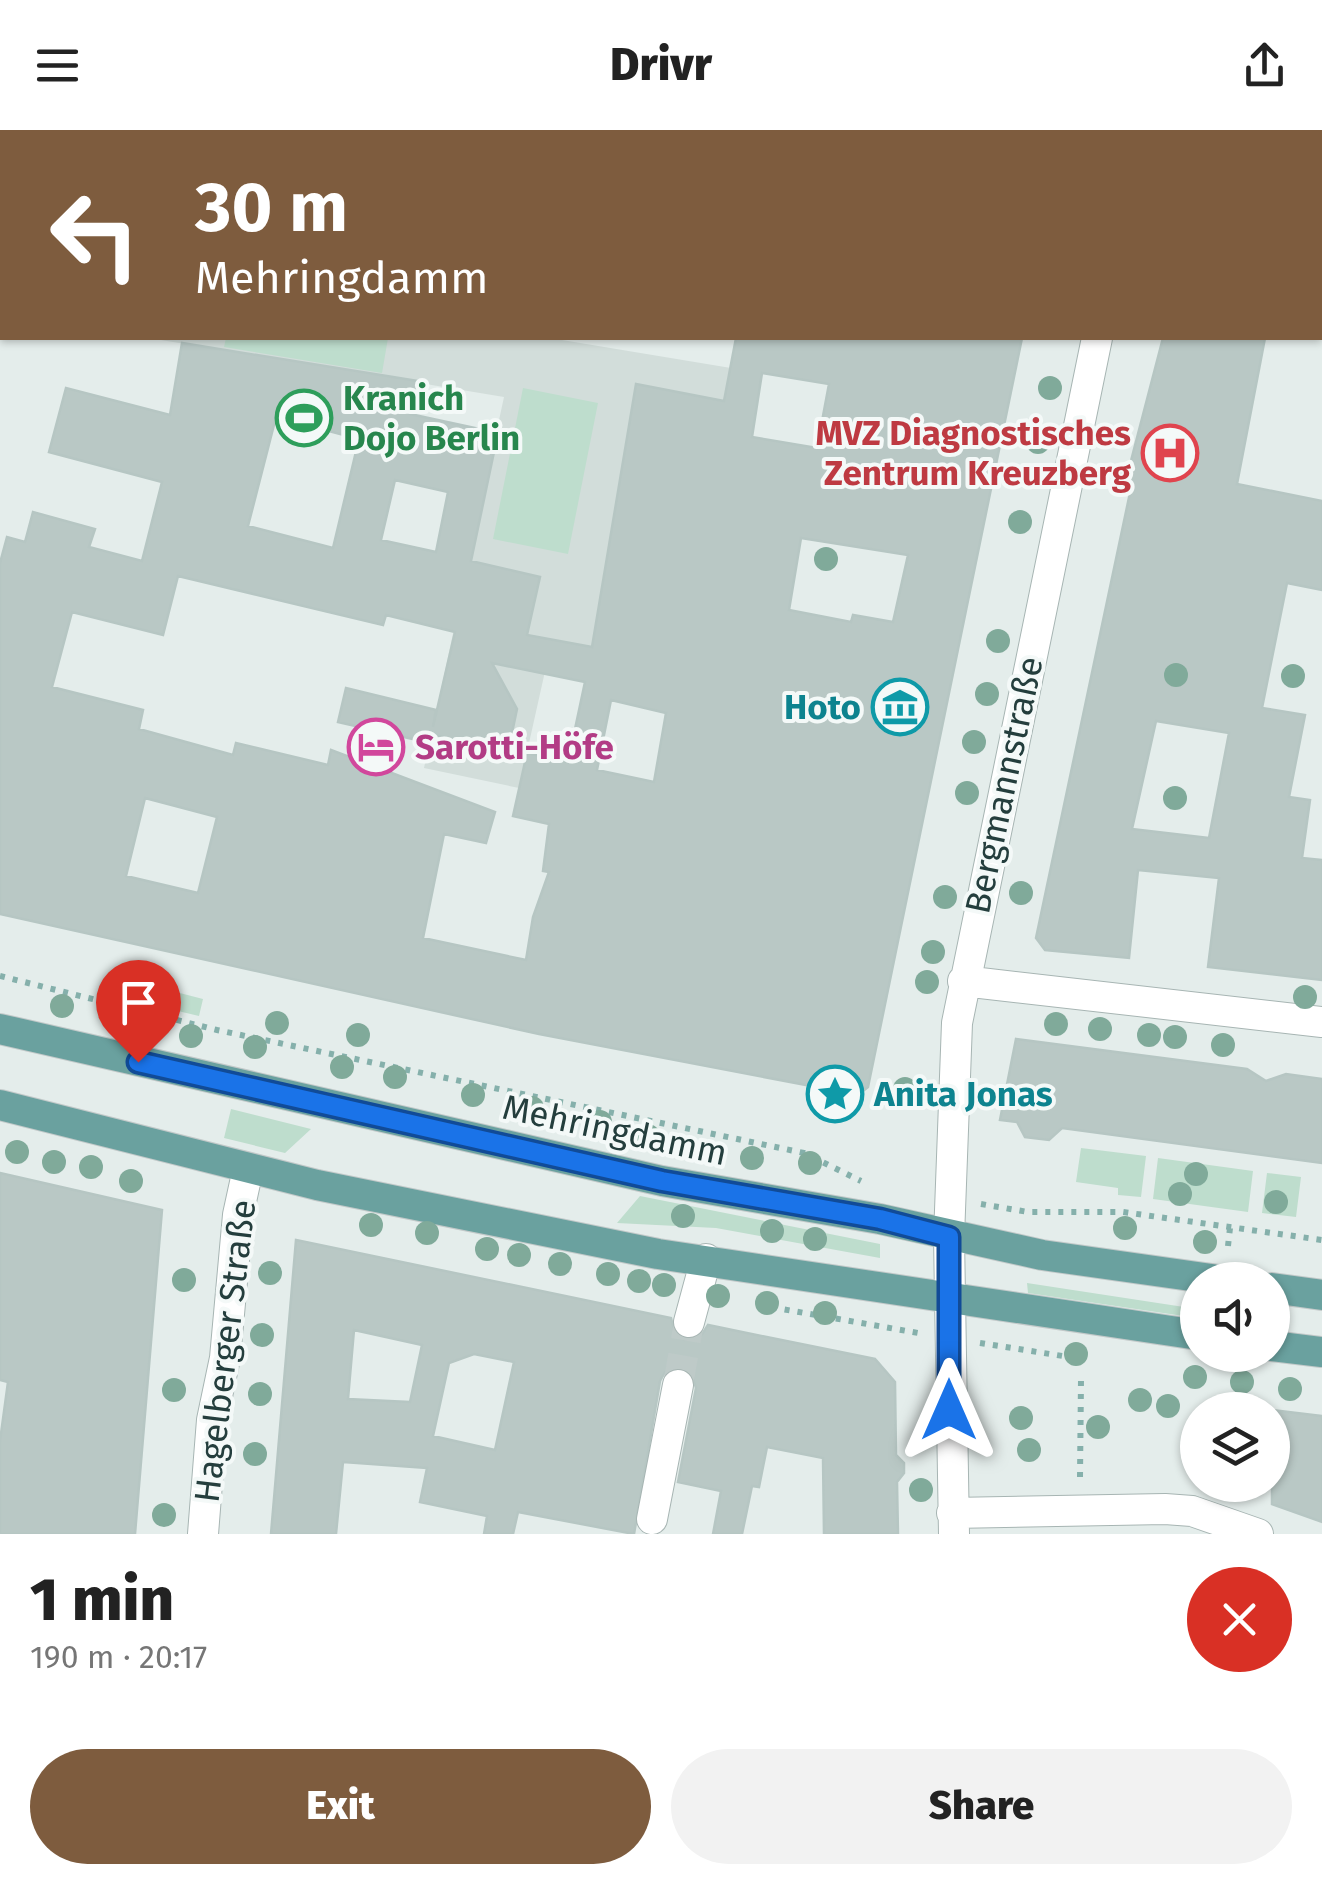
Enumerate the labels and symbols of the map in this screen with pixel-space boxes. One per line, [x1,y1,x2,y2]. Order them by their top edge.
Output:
place label: Kranich Dojo Berlin [343,377,520,459]
sports icon: Kranich Dojo Berlin [274,388,334,448]
place label: MVZ Diagnostisches Zentrum Kreuzberg [815,412,1132,494]
hospital icon: MVZ Diagnostisches Zentrum Kreuzberg [1140,423,1200,483]
street label: Bergmannstraße [956,653,1052,917]
museum icon: Hoto [870,677,930,737]
place label: Hoto [784,686,861,728]
hotel icon: Sarotti-Höfe [346,717,406,777]
place label: Sarotti-Höfe [415,726,614,768]
pin [96,960,181,1063]
place icon: Anita Jonas [805,1064,865,1124]
place label: Anita Jonas [873,1073,1053,1115]
street label: Mehringdamm [499,1086,731,1174]
street label: Hagelberger Straße [186,1197,264,1505]
position arrow [897,1358,1001,1462]

